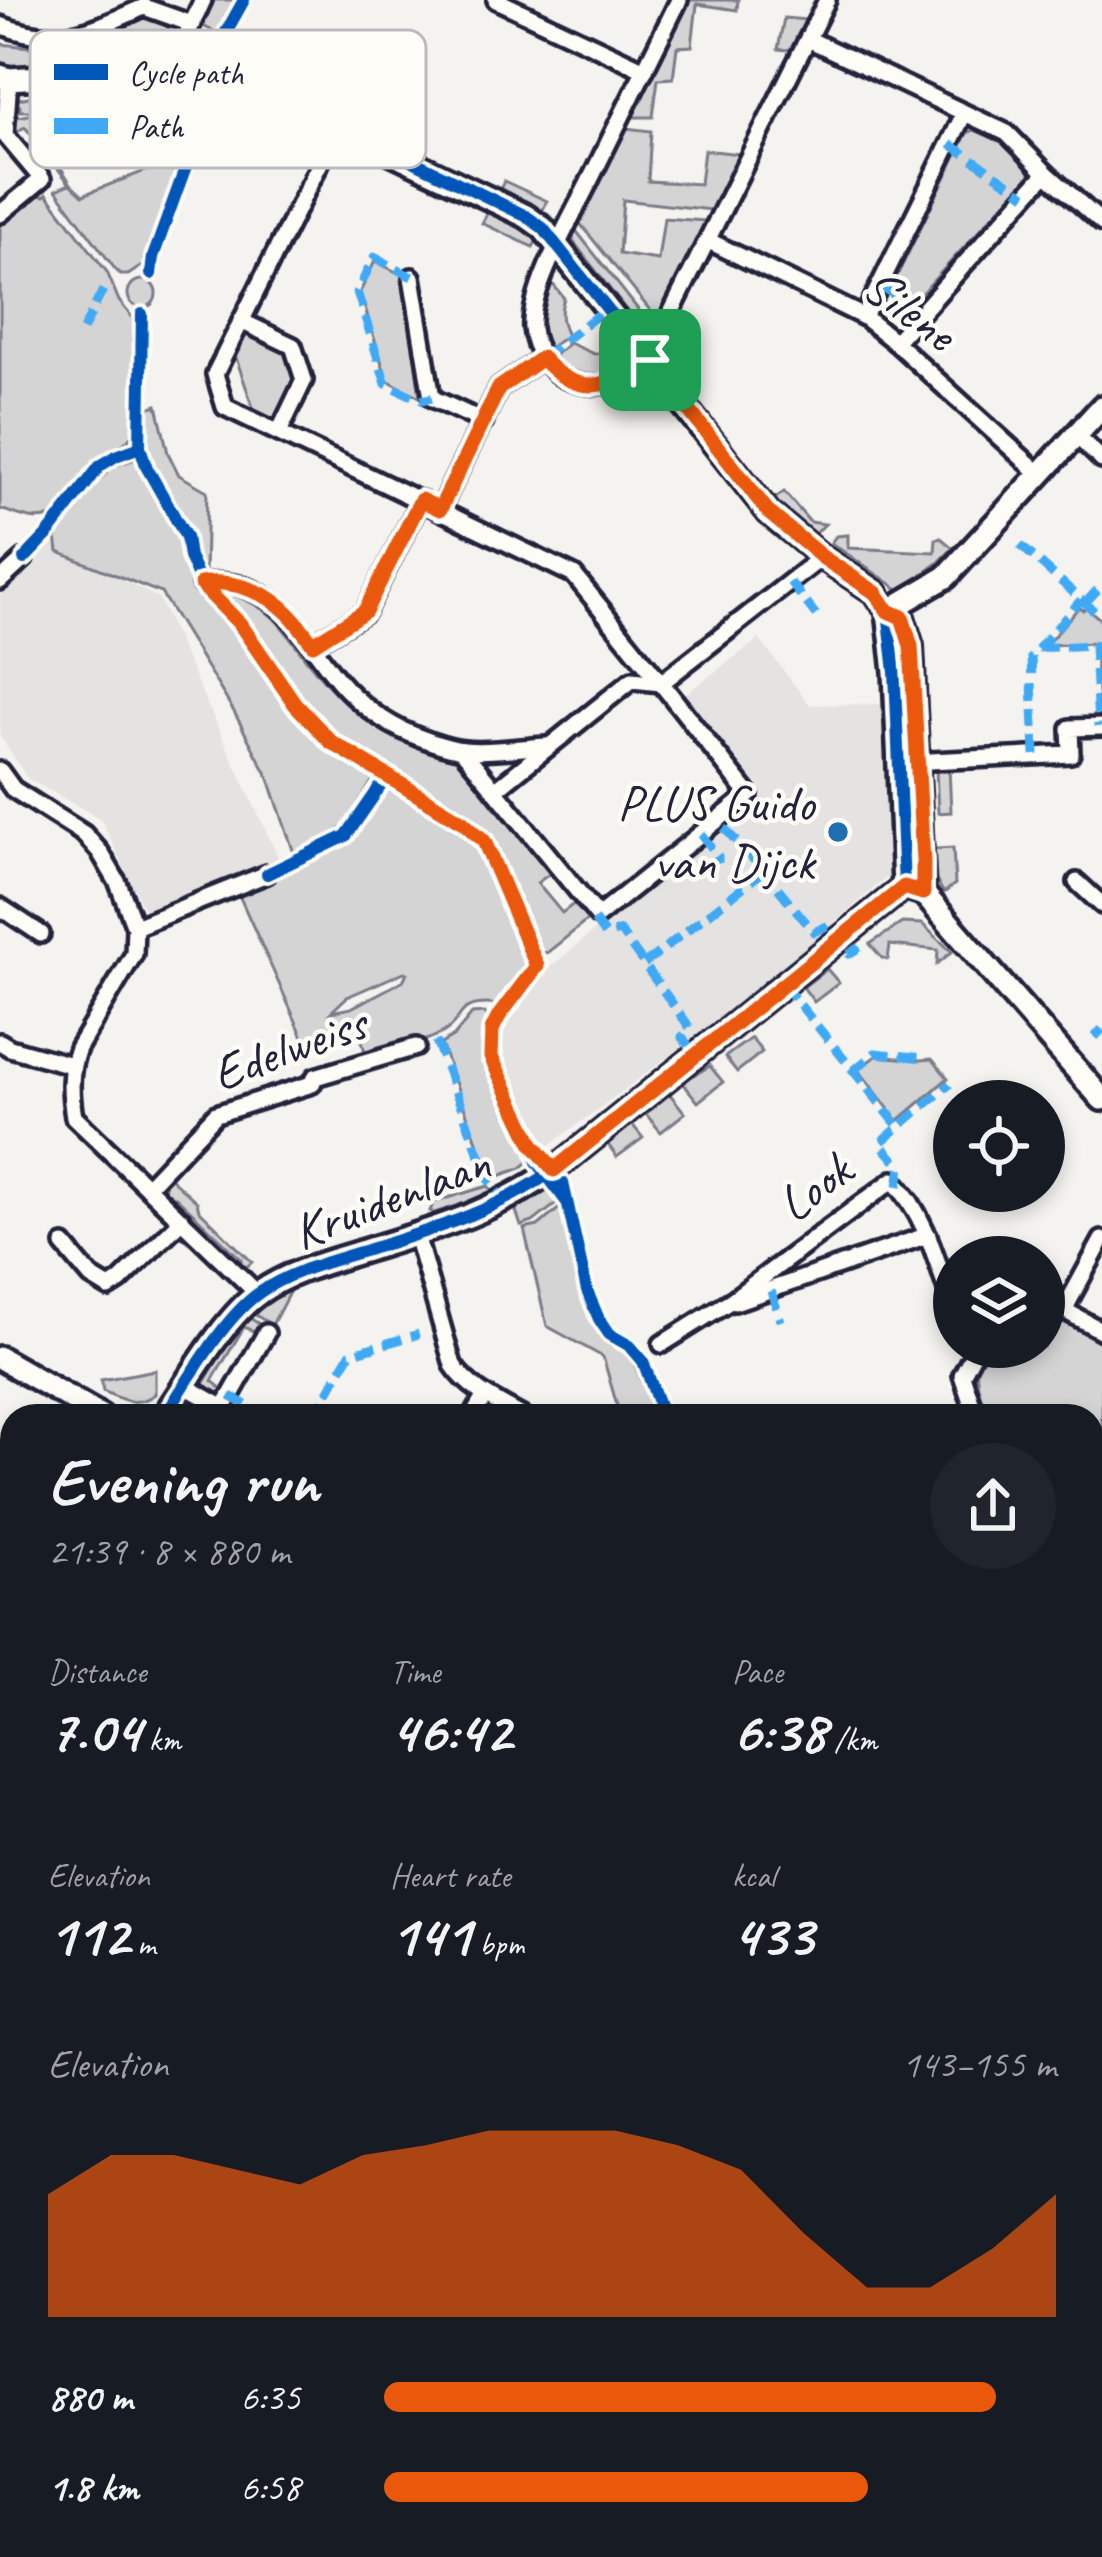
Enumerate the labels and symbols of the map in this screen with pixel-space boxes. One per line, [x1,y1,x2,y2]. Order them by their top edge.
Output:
legend [30,30,426,168]
text: Cycle path [129,52,244,94]
text: Path [129,106,185,148]
street label: Silene [851,253,972,367]
pin [599,309,701,411]
place label: PLUS Guido van Dijck [617,771,817,894]
marker: PLUS Guido van Dijck [825,819,851,845]
street label: Edelweiss [203,989,378,1105]
street label: Kruidenlaan [283,1130,500,1264]
street label: Look [764,1136,866,1236]

